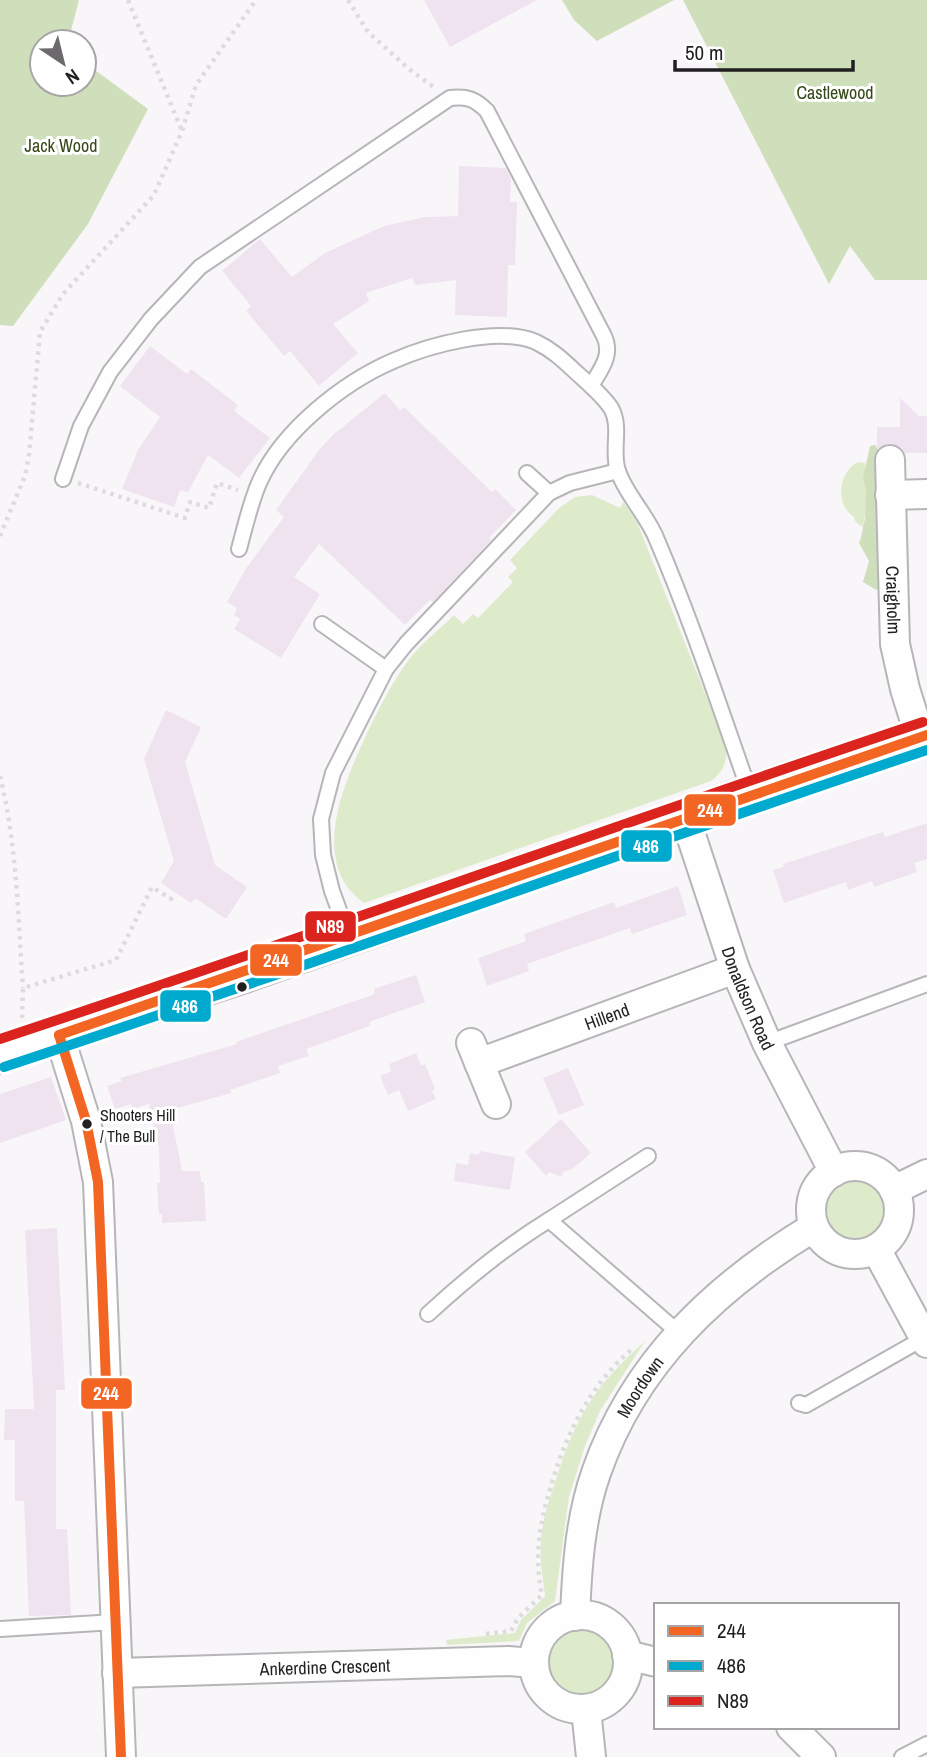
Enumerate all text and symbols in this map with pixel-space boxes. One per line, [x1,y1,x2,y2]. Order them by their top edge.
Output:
north arrow [28,28,98,98]
scale bar [675,28,853,72]
text: 50 m [685,38,723,67]
text: N [61,63,85,91]
park label: Castlewood [796,80,874,105]
park label: Jack Wood [25,133,97,158]
street label: Craigholm [880,566,907,634]
line badge: 244 [683,793,737,827]
text: 244 [697,797,723,823]
line badge: 486 [620,829,673,863]
text: 486 [633,833,659,859]
line badge: N89 [304,910,357,943]
text: N89 [316,913,345,939]
line badge: 244 [249,943,303,977]
street label: Donaldson Road [716,943,781,1054]
text: 244 [263,947,289,973]
unlabelled marker [235,980,249,994]
line badge: 486 [159,989,212,1023]
text: 486 [172,993,198,1019]
street label: Hillend [581,996,633,1036]
place label: Shooters Hill / The Bull [100,1104,175,1147]
marker: Shooters Hill / The Bull [80,1117,94,1131]
street label: Moordown [610,1351,669,1422]
line badge: 244 [80,1377,133,1410]
text: 244 [93,1380,119,1406]
legend [654,1603,899,1729]
text: 244 [717,1616,746,1645]
text: 486 [717,1651,746,1680]
street label: Ankerdine Crescent [258,1652,391,1681]
text: N89 [717,1686,749,1715]

